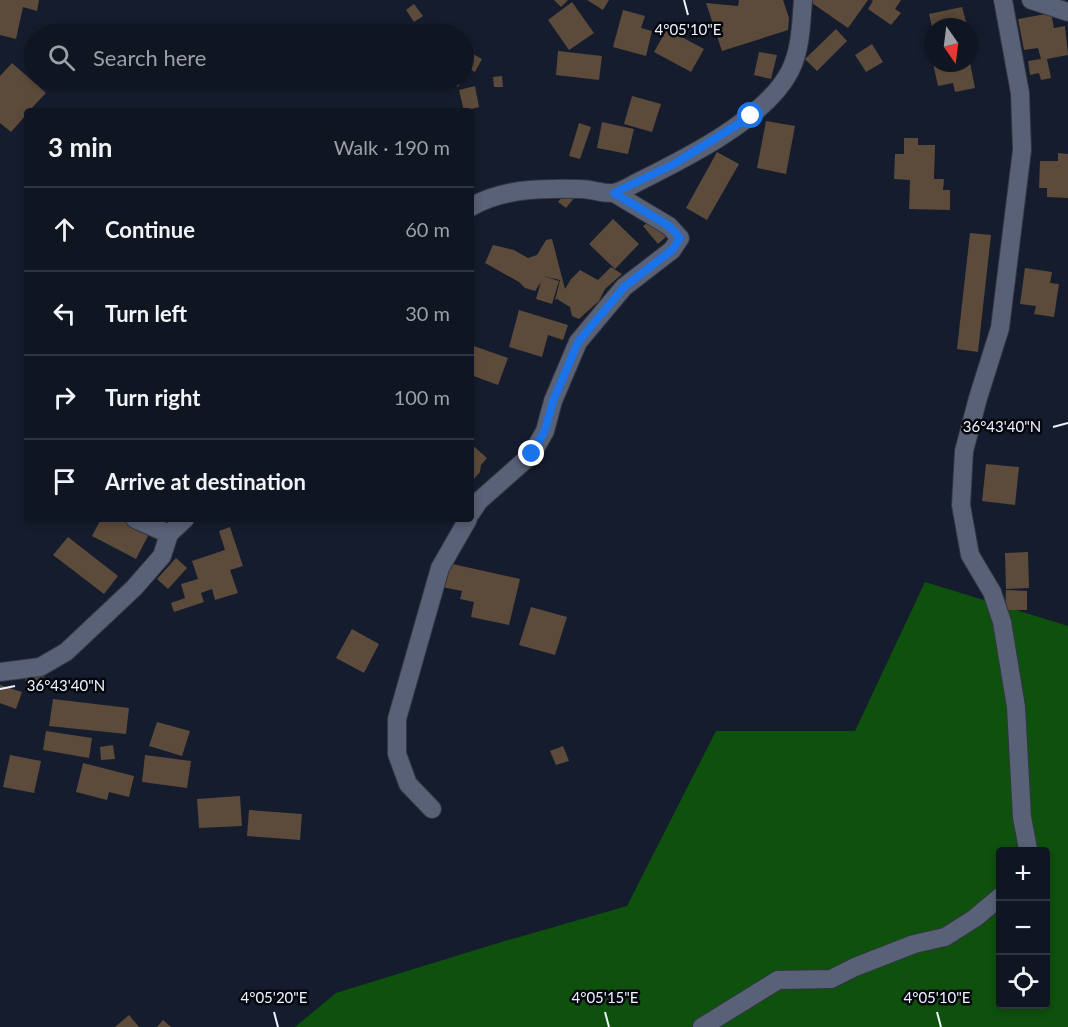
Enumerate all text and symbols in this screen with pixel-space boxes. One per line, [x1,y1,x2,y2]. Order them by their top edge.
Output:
north arrow [924,18,978,72]
text: 4°05'10"E [655,20,722,38]
search box [24,24,474,90]
icon: search [45,41,78,74]
text: Search here [93,44,206,71]
route start [737,102,763,128]
text: 3 min [48,131,112,163]
text: Walk · 190 m [334,135,450,159]
icon: ahead [48,213,81,246]
text: Continue [105,216,195,243]
text: 60 m [405,217,450,241]
icon: left [48,297,81,330]
text: Turn left [105,300,187,327]
text: 30 m [405,301,450,325]
icon: right [48,381,81,414]
text: Turn right [105,384,200,411]
text: 100 m [394,385,450,409]
text: 36°43'40"N [963,417,1041,435]
route end [518,440,544,466]
icon: arrive [48,465,81,498]
text: Arrive at destination [105,468,306,495]
text: 36°43'40"N [27,676,105,694]
map controls [996,847,1050,1009]
button: + [996,847,1050,901]
button: − [996,901,1050,955]
button: locate [996,955,1050,1009]
text: 4°05'20"E [241,988,308,1006]
text: 4°05'15"E [572,988,639,1006]
text: 4°05'10"E [904,988,971,1006]

